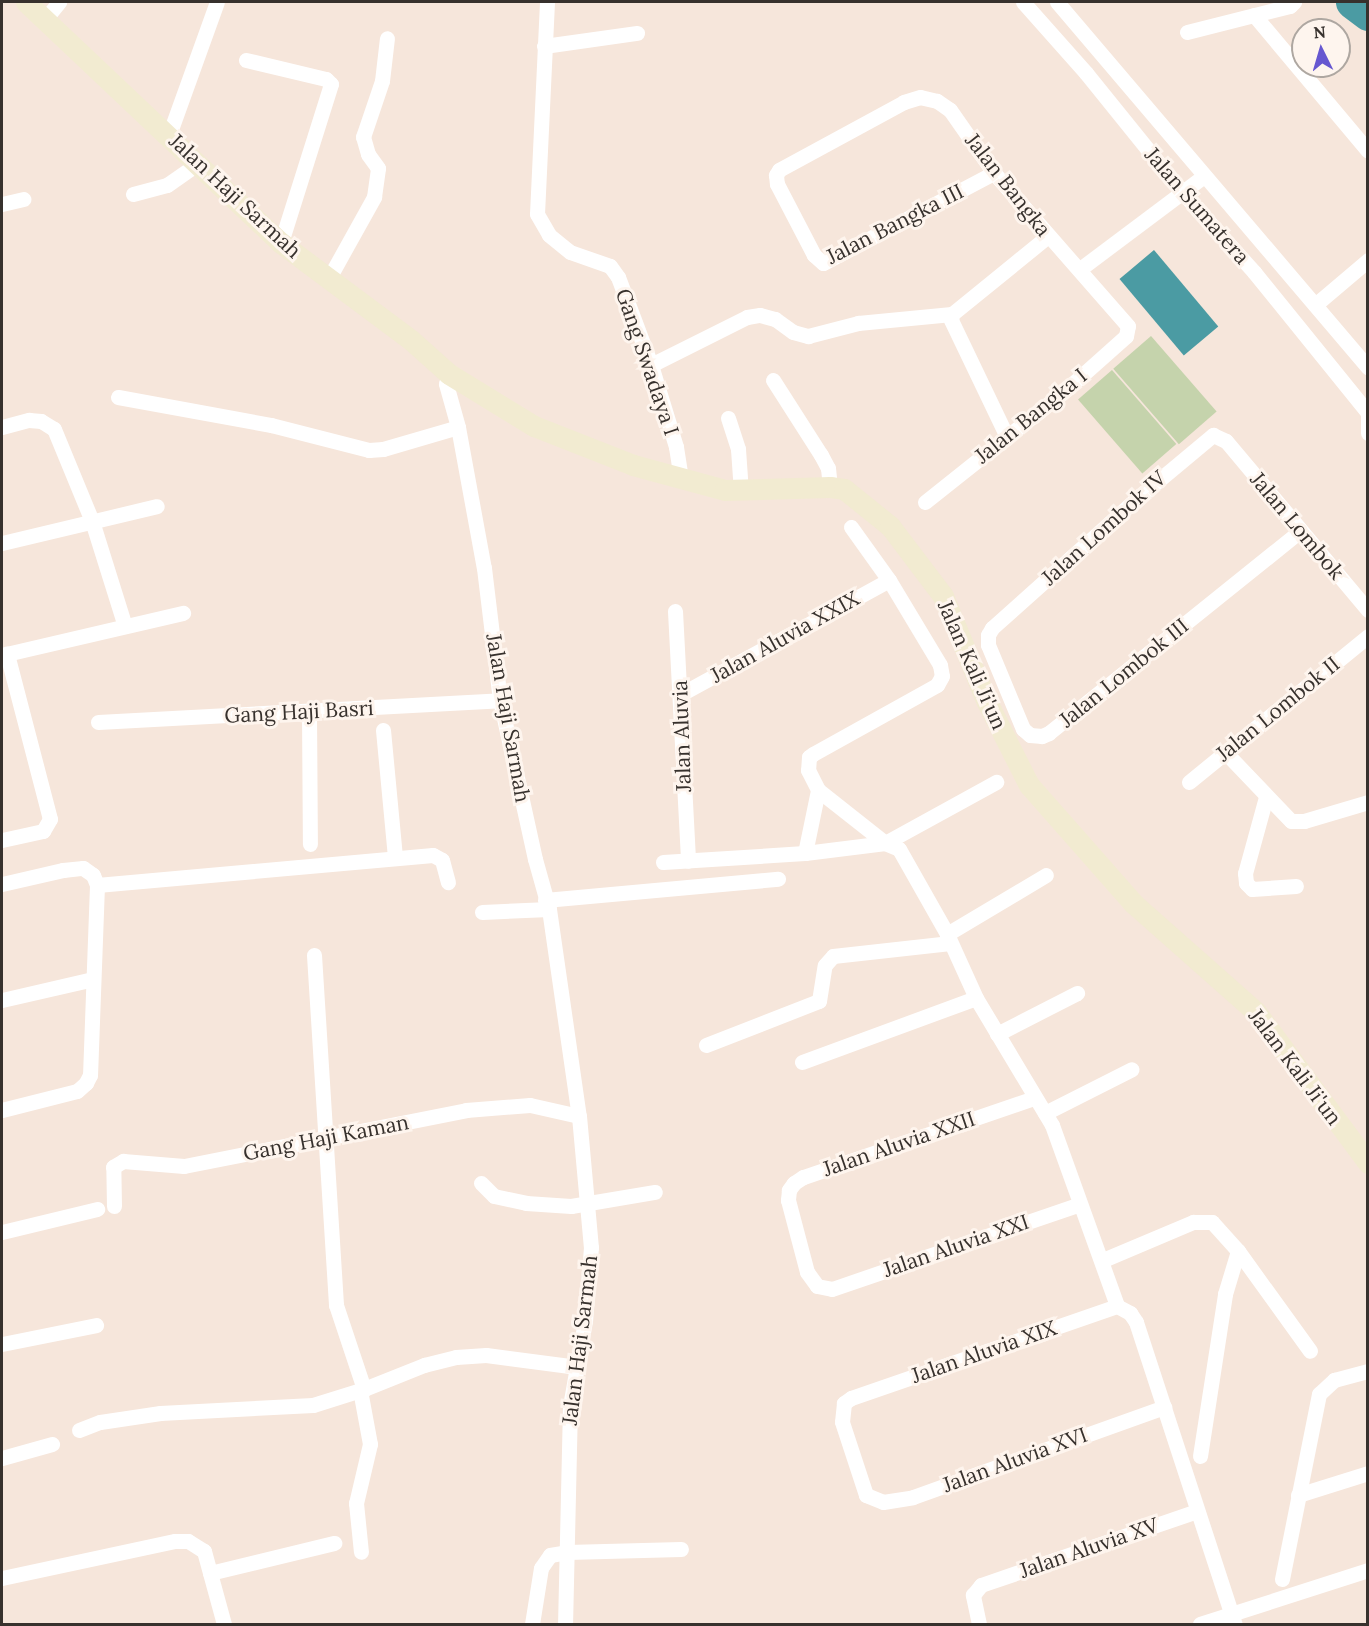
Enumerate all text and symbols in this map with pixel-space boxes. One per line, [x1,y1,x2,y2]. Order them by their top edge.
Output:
north arrow [1291,18,1351,78]
text: N [1313,22,1327,43]
street label: Jalan Haji Sarmah [164,128,306,264]
street label: Jalan Bangka [960,128,1056,242]
street label: Jalan Sumatera [1140,143,1254,269]
street label: Jalan Bangka III [822,179,968,269]
street label: Gang Swadaya I [610,285,684,439]
street label: Jalan Bangka I [970,363,1092,469]
street label: Jalan Lombok IV [1037,466,1171,590]
street label: Jalan Lombok [1245,467,1349,585]
street label: Jalan Aluvia XXIX [706,586,864,688]
street label: Jalan Kali Ji'un [932,596,1012,734]
street label: Jalan Lombok III [1054,613,1194,733]
street label: Jalan Haji Sarmah [481,632,535,804]
street label: Jalan Lombok II [1211,651,1345,767]
street label: Jalan Aluvia [667,680,697,792]
street label: Gang Haji Basri [224,696,374,728]
street label: Jalan Kali Ji'un [1243,1004,1347,1130]
street label: Jalan Aluvia XXII [820,1106,978,1182]
street label: Gang Haji Kaman [241,1110,411,1166]
street label: Jalan Aluvia XXI [880,1209,1032,1283]
street label: Jalan Haji Sarmah [557,1254,603,1426]
street label: Jalan Aluvia XIX [908,1315,1060,1389]
street label: Jalan Aluvia XVI [939,1422,1091,1498]
street label: Jalan Aluvia XV [1016,1512,1162,1584]

